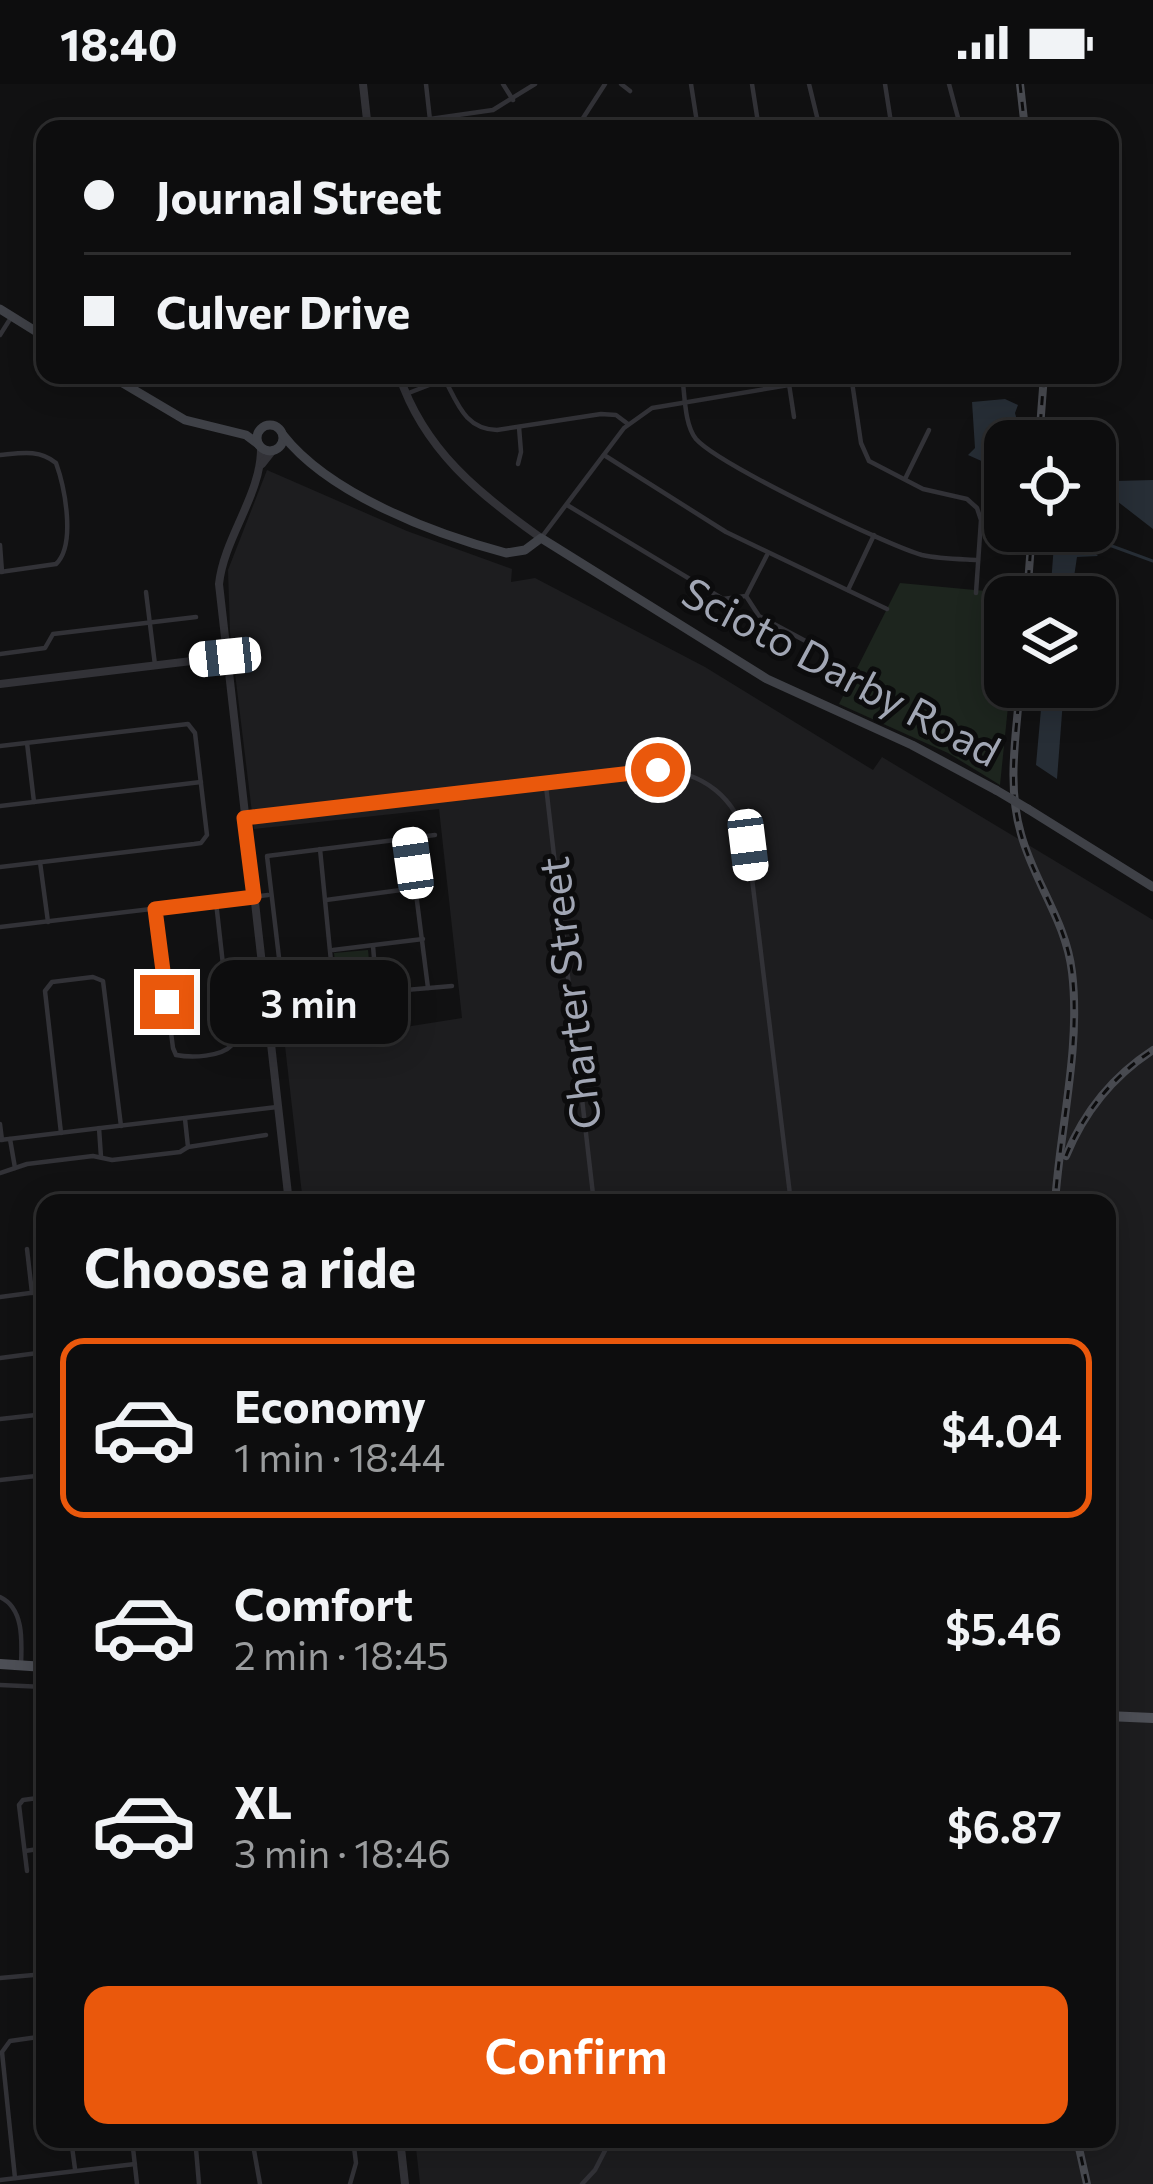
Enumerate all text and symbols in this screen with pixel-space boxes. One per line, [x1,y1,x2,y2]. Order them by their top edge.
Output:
text: 18:40 [60,15,178,70]
text: Journal Street [156,168,442,223]
text: Culver Drive [156,283,410,338]
map controls [984,420,1116,708]
button: locate [984,420,1116,552]
street label: Scioto Darby Road [674,564,1010,776]
button: layers [984,576,1116,708]
car [187,635,263,679]
route start [631,743,685,797]
car [726,807,770,883]
car [390,825,436,901]
street label: Charter Street [526,854,611,1132]
callout: 3 min [209,960,407,1044]
route end [140,975,194,1029]
text: 3 min [260,978,358,1026]
text: Choose a ride [84,1233,416,1299]
icon: car [90,1374,198,1482]
text: Economy [234,1377,426,1432]
text: $4.04 [941,1401,1062,1456]
text: 1 min · 18:44 [234,1432,445,1480]
icon: car [90,1572,198,1680]
text: Comfort [234,1575,413,1630]
text: $5.46 [945,1599,1062,1654]
text: 2 min · 18:45 [234,1630,449,1678]
icon: car [90,1770,198,1878]
text: XL [234,1773,292,1828]
text: $6.87 [947,1797,1062,1852]
text: 3 min · 18:46 [234,1828,451,1876]
button: Confirm [84,1986,1068,2124]

